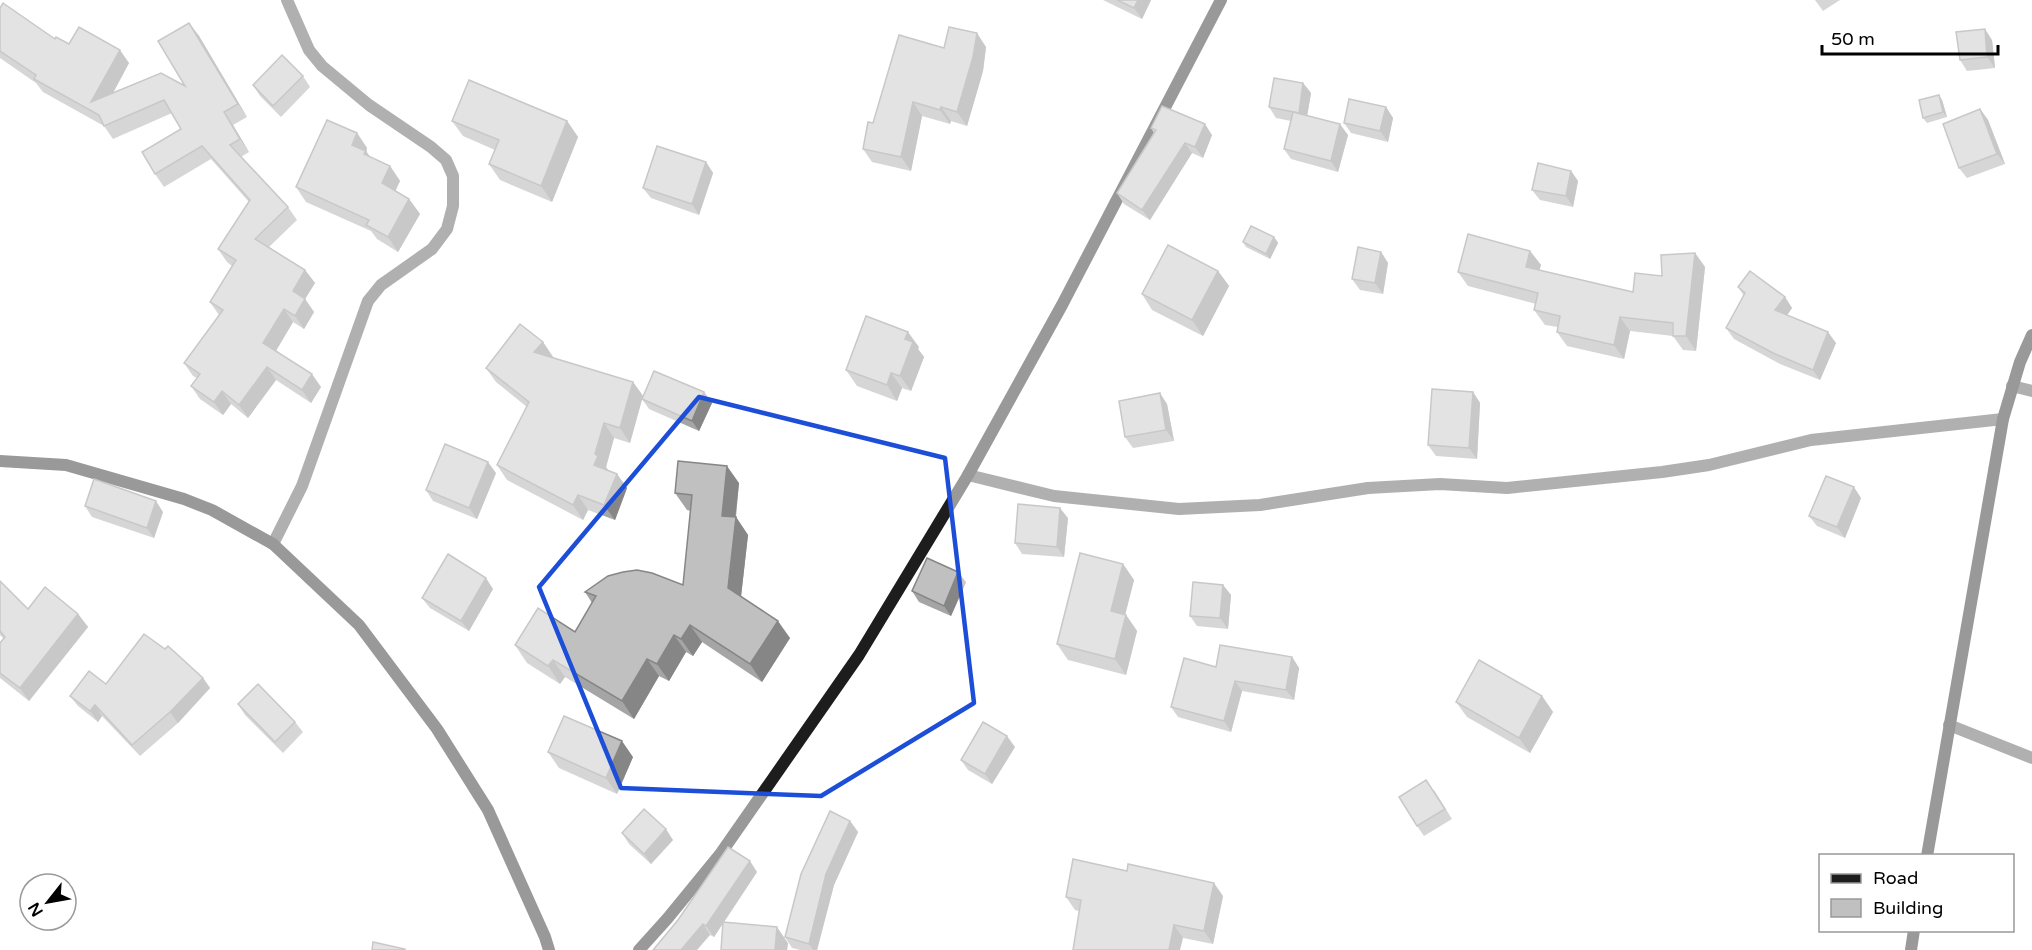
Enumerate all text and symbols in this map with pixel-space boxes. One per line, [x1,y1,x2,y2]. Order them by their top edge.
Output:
scale bar [1822,18,1998,56]
text: 50 m [1831,28,1875,50]
legend [1819,854,2014,932]
text: Road [1873,867,1918,889]
north arrow [18,872,78,932]
text: Building [1873,897,1943,919]
text: N [24,899,48,920]

